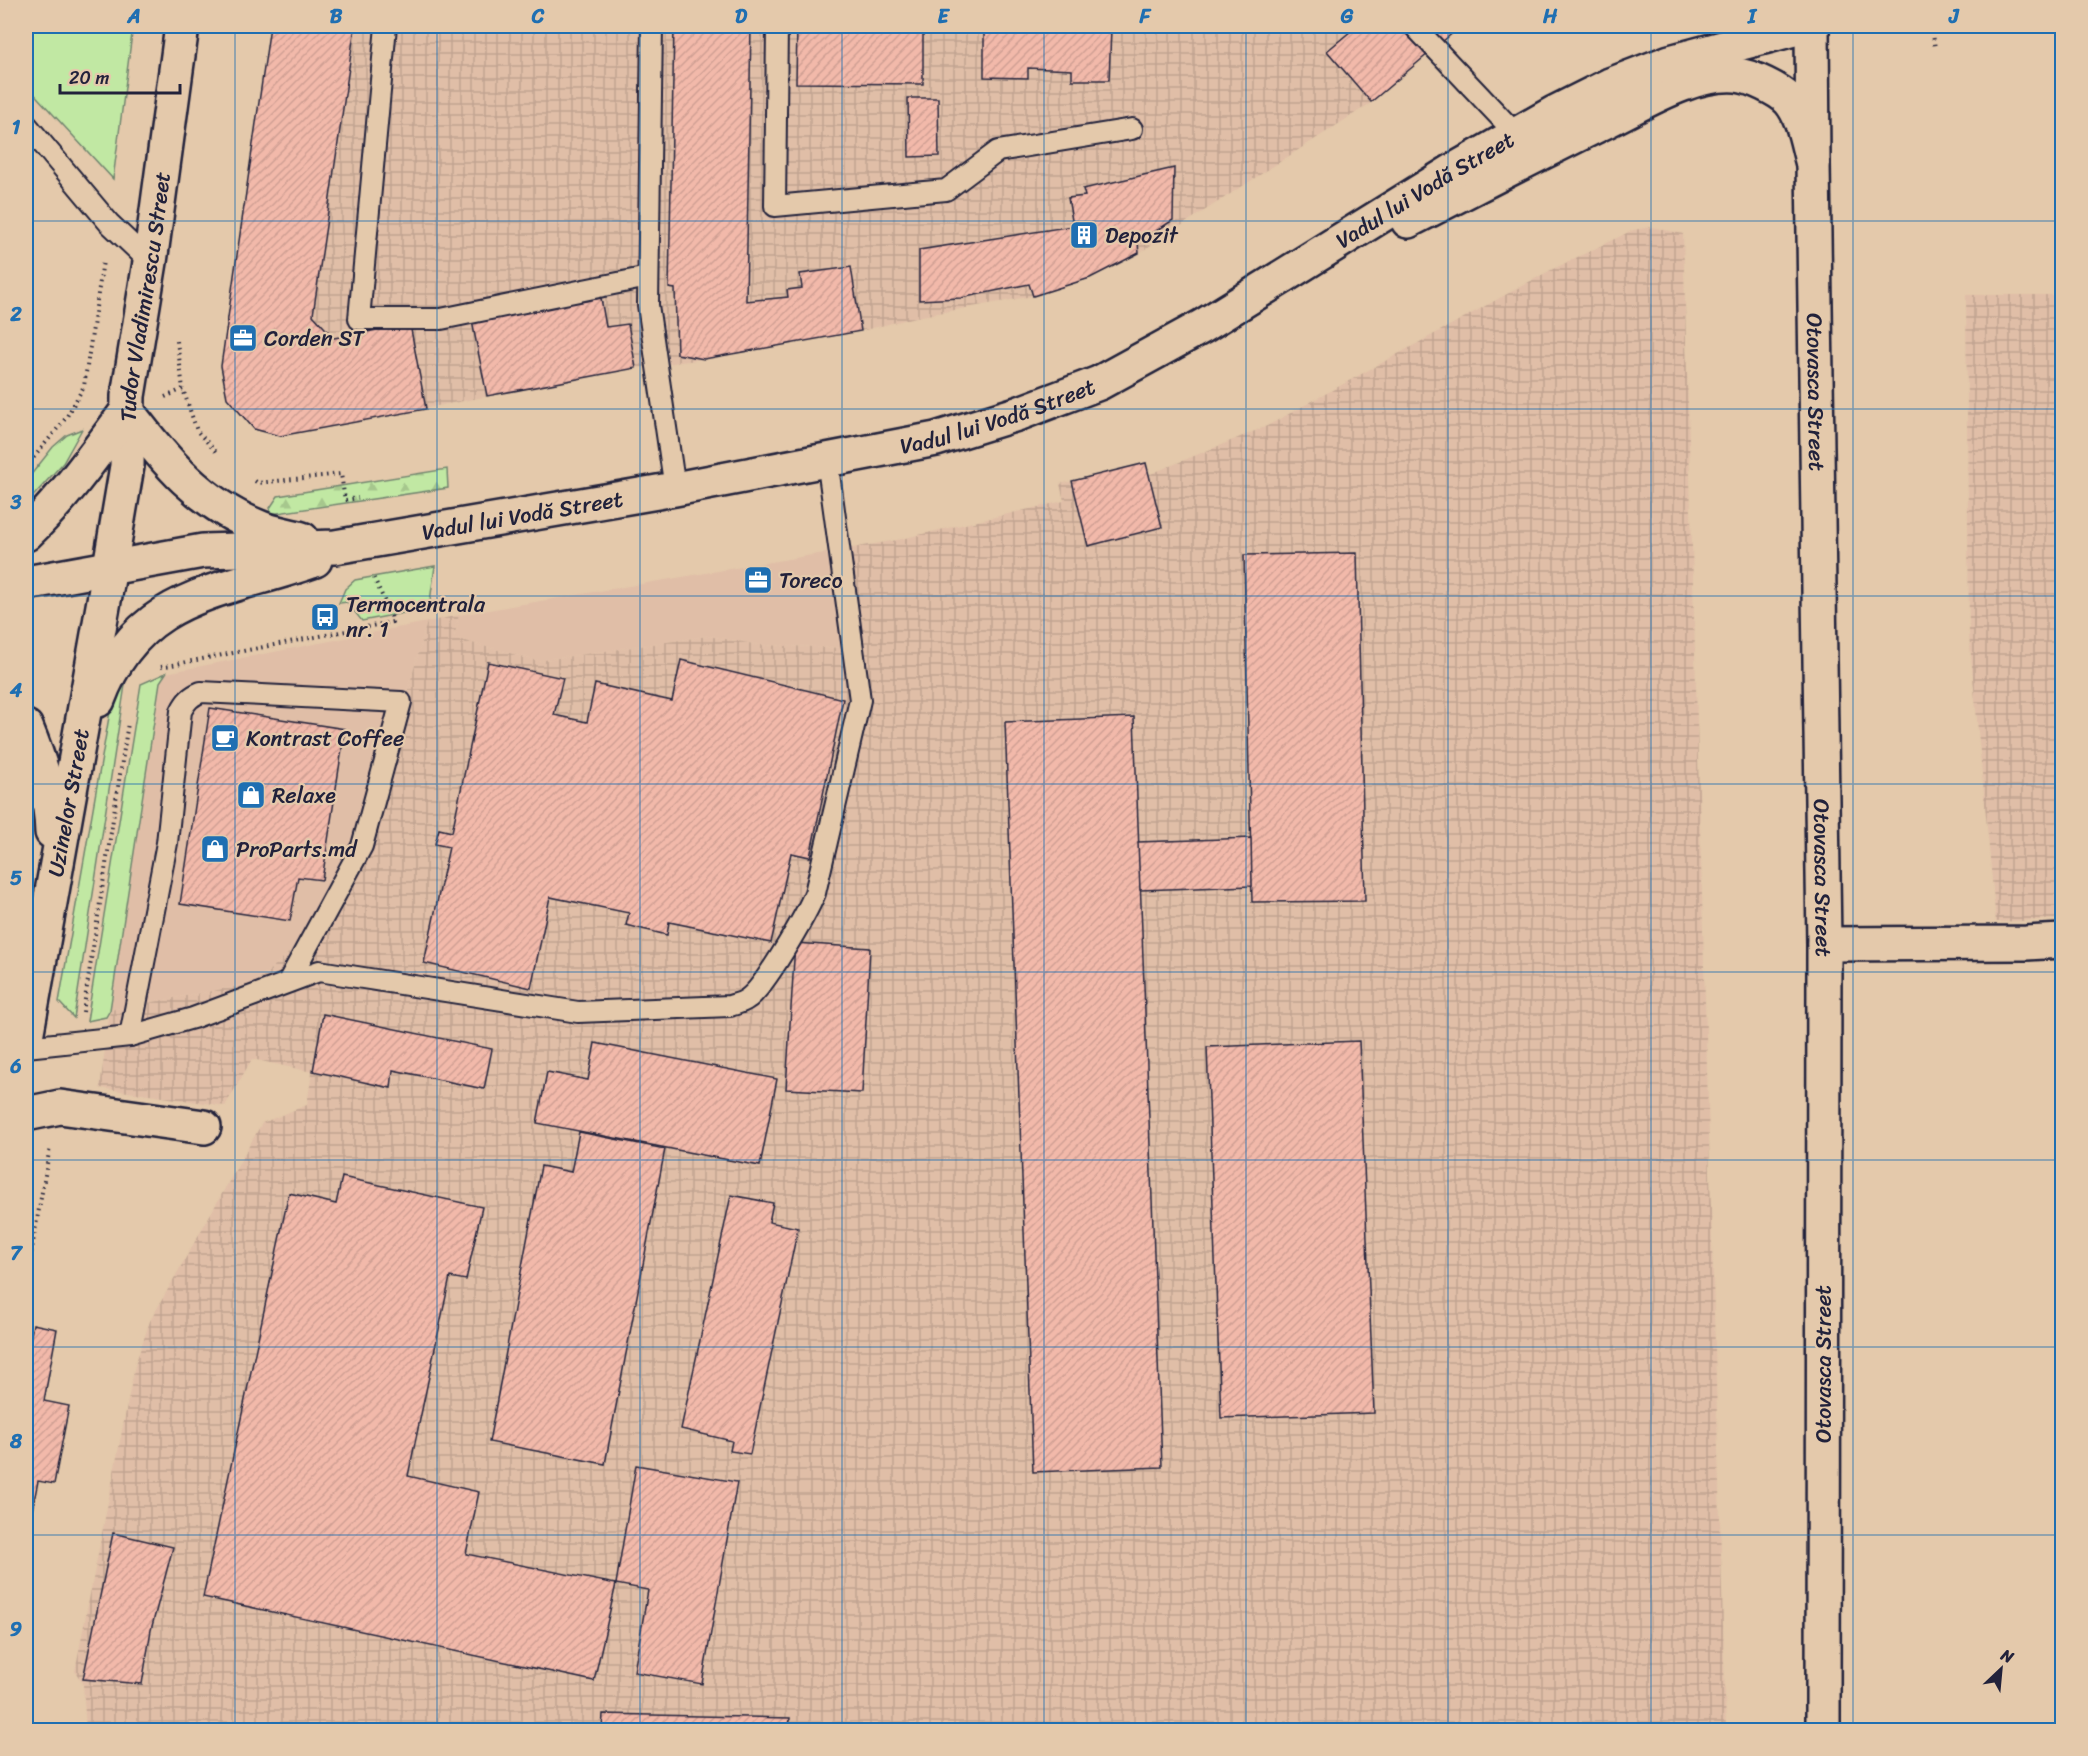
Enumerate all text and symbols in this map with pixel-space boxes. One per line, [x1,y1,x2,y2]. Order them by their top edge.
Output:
text: A [126,0,141,34]
text: B [330,0,343,34]
text: C [531,0,545,34]
text: D [735,0,748,34]
text: E [937,0,950,34]
text: F [1139,0,1152,34]
text: G [1340,0,1354,34]
text: H [1542,0,1558,34]
text: I [1747,0,1758,34]
text: J [1948,0,1960,34]
scale bar [60,57,180,95]
text: 20 m [69,62,109,94]
text: 1 [12,110,21,145]
street label: Vadul lui Vodă Street [1328,120,1522,259]
street label: Tudor Vladimirescu Street [109,169,182,422]
place label: Depozit [1105,216,1179,255]
building icon: Depozit [1068,219,1100,251]
text: 2 [9,297,22,332]
street label: Otovasca Street [1795,313,1836,472]
place label: Corden ST [264,319,365,358]
office icon: Corden ST [227,322,259,354]
street label: Vadul lui Vodă Street [897,367,1101,465]
street label: Vadul lui Vodă Street [419,479,626,552]
text: 3 [10,485,22,520]
place label: Toreco [779,561,843,600]
office icon: Toreco [742,564,774,596]
place label: Termocentrala nr. 1 [346,585,486,649]
bus stop icon: Termocentrala nr. 1 [309,601,341,633]
text: 4 [9,673,23,708]
place label: Kontrast Coffee [246,719,404,758]
cafe icon: Kontrast Coffee [209,722,241,754]
street label: Uzinelor Street [36,725,101,880]
place label: Relaxe [272,776,336,815]
shop icon: Relaxe [235,779,267,811]
street label: Otovasca Street [1802,799,1843,957]
place label: ProParts.md [236,830,358,869]
shop icon: ProParts.md [199,833,231,865]
text: 5 [10,861,22,896]
text: 6 [9,1049,22,1084]
text: 7 [10,1236,23,1271]
street label: Otovasca Street [1804,1285,1843,1443]
text: 8 [9,1424,23,1459]
text: 9 [10,1612,22,1647]
north arrow [1971,1639,2031,1699]
text: N [1995,1640,2020,1672]

